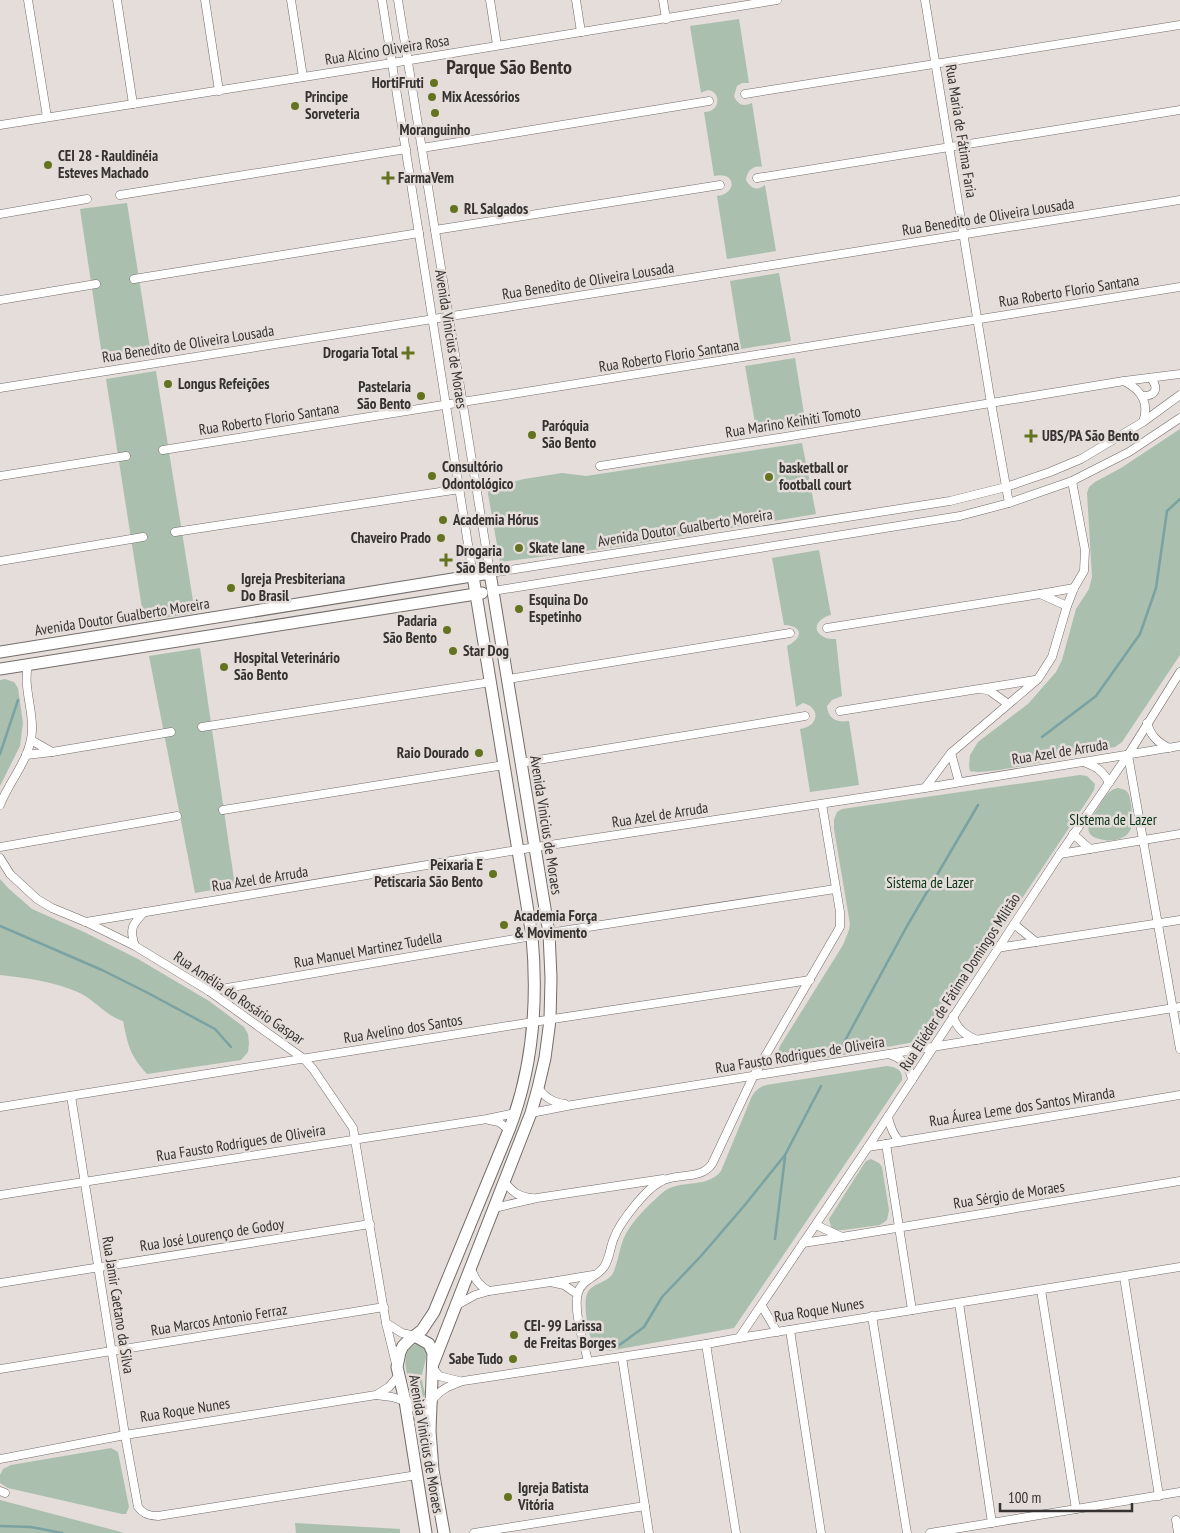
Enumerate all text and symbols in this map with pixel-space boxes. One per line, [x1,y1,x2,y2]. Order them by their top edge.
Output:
street label: Rua Alcino Oliveira Rosa [323,30,450,69]
district label: Parque São Bento [446,54,572,80]
street label: Rua Maria de Fátima Faria [942,63,981,199]
place label: HortiFruti [372,73,424,92]
marker: HortiFruti [428,77,440,89]
place label: Principe Sorveteria [305,87,360,123]
place label: Mix Acessórios [442,87,520,106]
marker: Mix Acessórios [426,91,438,103]
marker: Principe Sorveteria [289,100,301,112]
marker: Moranguinho [429,107,441,119]
place label: Moranguinho [400,120,471,139]
place label: CEI 28 - Rauldinéia Esteves Machado [58,146,158,182]
marker: CEI 28 - Rauldinéia Esteves Machado [42,159,54,171]
place label: FarmaVem [398,168,454,187]
marker: FarmaVem [382,172,394,184]
street label: Rua Benedito de Oliveira Lousada [901,194,1075,239]
place label: RL Salgados [464,199,528,218]
marker: RL Salgados [448,203,460,215]
street label: Rua Benedito de Oliveira Lousada [501,258,675,303]
street label: Avenida Vinicius de Moraes [431,268,472,410]
street label: Rua Roberto Florio Santana [997,270,1140,311]
street label: Rua Benedito de Oliveira Lousada [101,321,275,366]
street label: Rua Roberto Florio Santana [597,335,740,376]
place label: Drogaria Total [323,343,398,362]
marker: Drogaria Total [402,347,414,359]
place label: Longus Refeições [178,374,270,393]
place label: Pastelaria São Bento [357,377,411,413]
marker: Longus Refeições [162,378,174,390]
marker: Pastelaria São Bento [415,390,427,402]
street label: Rua Roberto Florio Santana [197,398,340,439]
street label: Rua Marino Keihiti Tomoto [724,401,862,442]
place label: Paróquia São Bento [542,416,596,452]
place label: UBS/PA São Bento [1042,426,1140,445]
marker: Paróquia São Bento [526,429,538,441]
marker: UBS/PA São Bento [1024,429,1038,443]
place label: Consultório Odontológico [442,457,514,493]
place label: basketball or football court [779,458,852,494]
marker: Consultório Odontológico [426,470,438,482]
marker: basketball or football court [763,471,775,483]
street label: Avenida Doutor Gualberto Moreira [596,504,774,551]
place label: Academia Hórus [452,510,538,529]
marker: Academia Hórus [437,514,449,526]
place label: Chaveiro Prado [351,528,431,547]
marker: Chaveiro Prado [435,532,447,544]
place label: Skate lane [529,538,585,557]
place label: Drogaria São Bento [456,541,510,577]
marker: Skate lane [513,542,525,554]
marker: Drogaria São Bento [440,554,452,566]
place label: Igreja Presbiteriana Do Brasil [241,569,345,605]
marker: Igreja Presbiteriana Do Brasil [225,582,237,594]
place label: Esquina Do Espetinho [529,590,588,626]
street label: Avenida Doutor Gualberto Moreira [33,593,211,640]
marker: Esquina Do Espetinho [513,603,525,615]
place label: Padaria São Bento [383,611,437,647]
marker: Padaria São Bento [441,624,453,636]
place label: Star Dog [463,641,509,660]
marker: Star Dog [447,645,459,657]
place label: Hospital Veterinário São Bento [234,648,340,684]
marker: Hospital Veterinário São Bento [218,661,230,673]
street label: Rua Azel de Arruda [1010,735,1109,768]
place label: Raio Dourado [397,743,469,762]
marker: Raio Dourado [473,747,485,759]
street label: Avenida Vinicius de Moraes [526,754,567,896]
street label: Rua Azel de Arruda [610,798,709,831]
park label: SIstema de Lazer [1069,810,1158,829]
place label: Peixaria E Petiscaria São Bento [374,855,483,891]
street label: Rua Azel de Arruda [210,862,309,895]
marker: Peixaria E Petiscaria São Bento [487,868,499,880]
park label: Sistema de Lazer [886,873,975,892]
street label: Rua Eliéder de Fátima Domingos Militão [895,889,1024,1074]
place label: Academia Força & Movimento [513,906,597,942]
marker: Academia Força & Movimento [498,919,510,931]
street label: Rua Manuel Martinez Tudella [292,927,443,972]
street label: Rua Amélia do Rosário Gaspar [170,947,309,1049]
street label: Rua Avelino dos Santos [342,1010,464,1047]
street label: Rua Fausto Rodrigues de Oliveira [714,1032,886,1077]
street label: Rua Áurea Leme dos Santos Miranda [928,1082,1116,1131]
street label: Rua Fausto Rodrigues de Oliveira [155,1120,327,1165]
street label: Rua Sérgio de Moraes [952,1176,1066,1213]
street label: Rua José Lourenço de Godoy [138,1214,286,1255]
street label: Rua Jamir Caetano da Silva [98,1235,139,1375]
street label: Rua Roque Nunes [773,1293,865,1326]
street label: Rua Marcos Antonio Ferraz [149,1299,288,1340]
place label: CEI- 99 Larissa de Freitas Borges [524,1316,616,1352]
marker: CEI- 99 Larissa de Freitas Borges [508,1329,520,1341]
place label: Sabe Tudo [449,1349,503,1368]
marker: Sabe Tudo [507,1353,519,1365]
street label: Avenida Vinicius de Moraes [405,1373,448,1515]
street label: Rua Roque Nunes [139,1393,231,1426]
place label: Igreja Batista Vitória [517,1478,589,1514]
scale bar [1000,1480,1132,1512]
text: 100 m [1008,1488,1041,1507]
marker: Igreja Batista Vitória [502,1491,514,1503]

